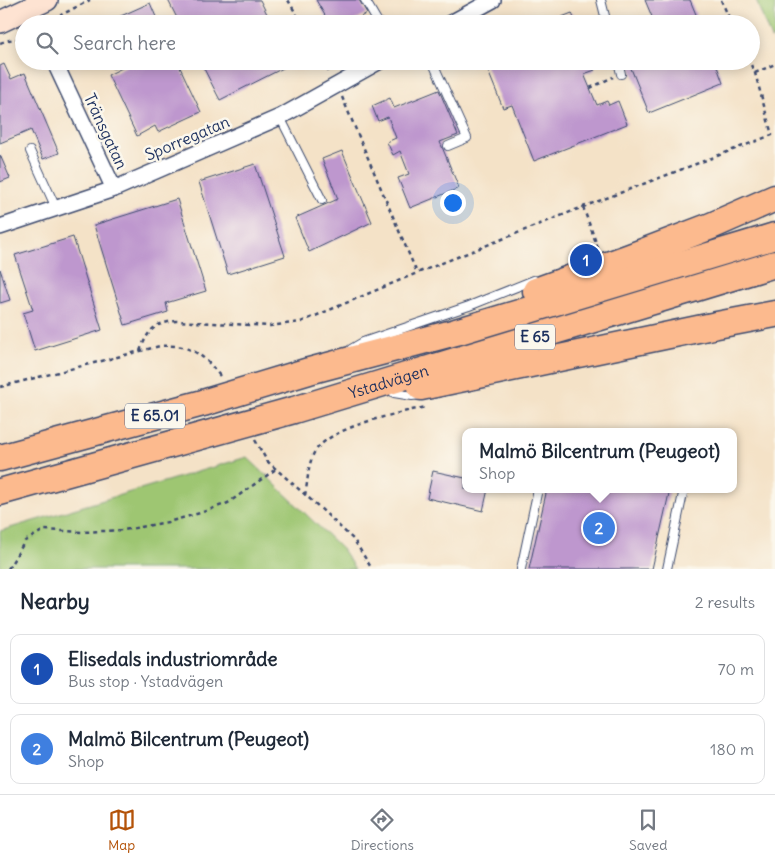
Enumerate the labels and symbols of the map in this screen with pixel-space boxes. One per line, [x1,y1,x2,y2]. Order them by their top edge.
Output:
street label: Tränsgatan [80,90,132,172]
street label: Sporregatan [142,111,232,165]
your location [440,190,466,216]
pin: 1 [570,241,602,279]
road number: E 65 [515,324,555,350]
street label: Ystadvägen [346,360,431,403]
road number: E 65.01 [125,404,185,428]
pin: 2 [583,509,615,547]

